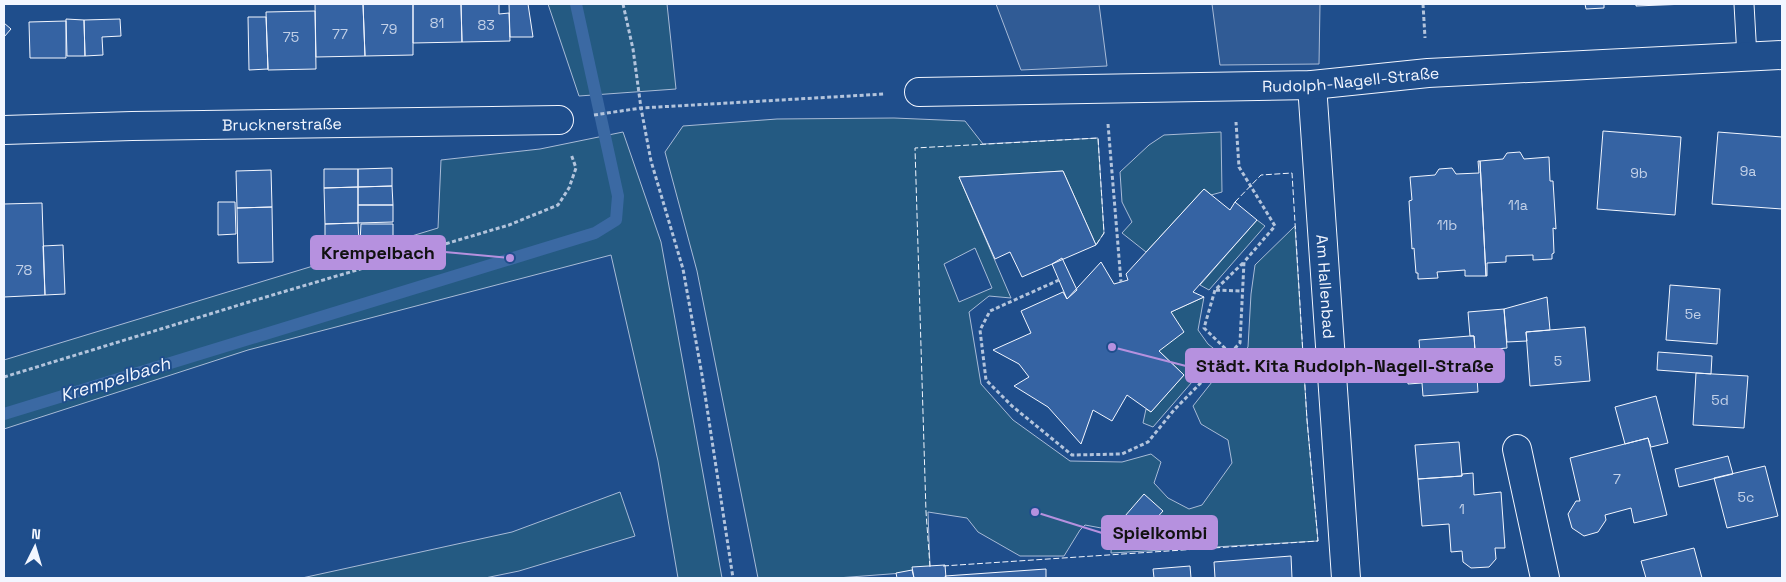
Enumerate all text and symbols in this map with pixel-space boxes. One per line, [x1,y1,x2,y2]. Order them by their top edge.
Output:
house number: 81 [430,14,444,32]
house number: 83 [477,16,495,34]
house number: 79 [381,20,397,38]
house number: 77 [332,25,348,43]
house number: 75 [283,28,299,46]
street label: Rudolph-Nagell-Straße [1262,62,1440,96]
street label: Brucknerstraße [222,113,342,135]
house number: 9a [1740,162,1756,180]
house number: 9b [1630,164,1648,182]
house number: 11a [1508,196,1528,214]
house number: 11b [1437,216,1457,234]
street label: Am Hallenbad [1312,234,1340,339]
callout: Krempelbach [311,236,445,269]
text: Krempelbach [321,241,435,264]
house number: 78 [16,261,33,279]
house number: 5e [1685,305,1701,323]
callout: Städt. Kita Rudolph-Nagell-Straße [1186,349,1504,382]
water label: Krempelbach [57,351,174,407]
house number: 5 [1554,352,1562,370]
text: Städt. Kita Rudolph-Nagell-Straße [1196,354,1494,377]
house number: 5d [1711,391,1729,409]
house number: 7 [1613,470,1621,488]
house number: 5c [1738,488,1754,506]
house number: 1 [1459,500,1465,518]
callout: Spielkombi [1102,516,1217,549]
text: Spielkombi [1113,521,1207,544]
north arrow [10,522,60,572]
text: N [31,525,42,543]

